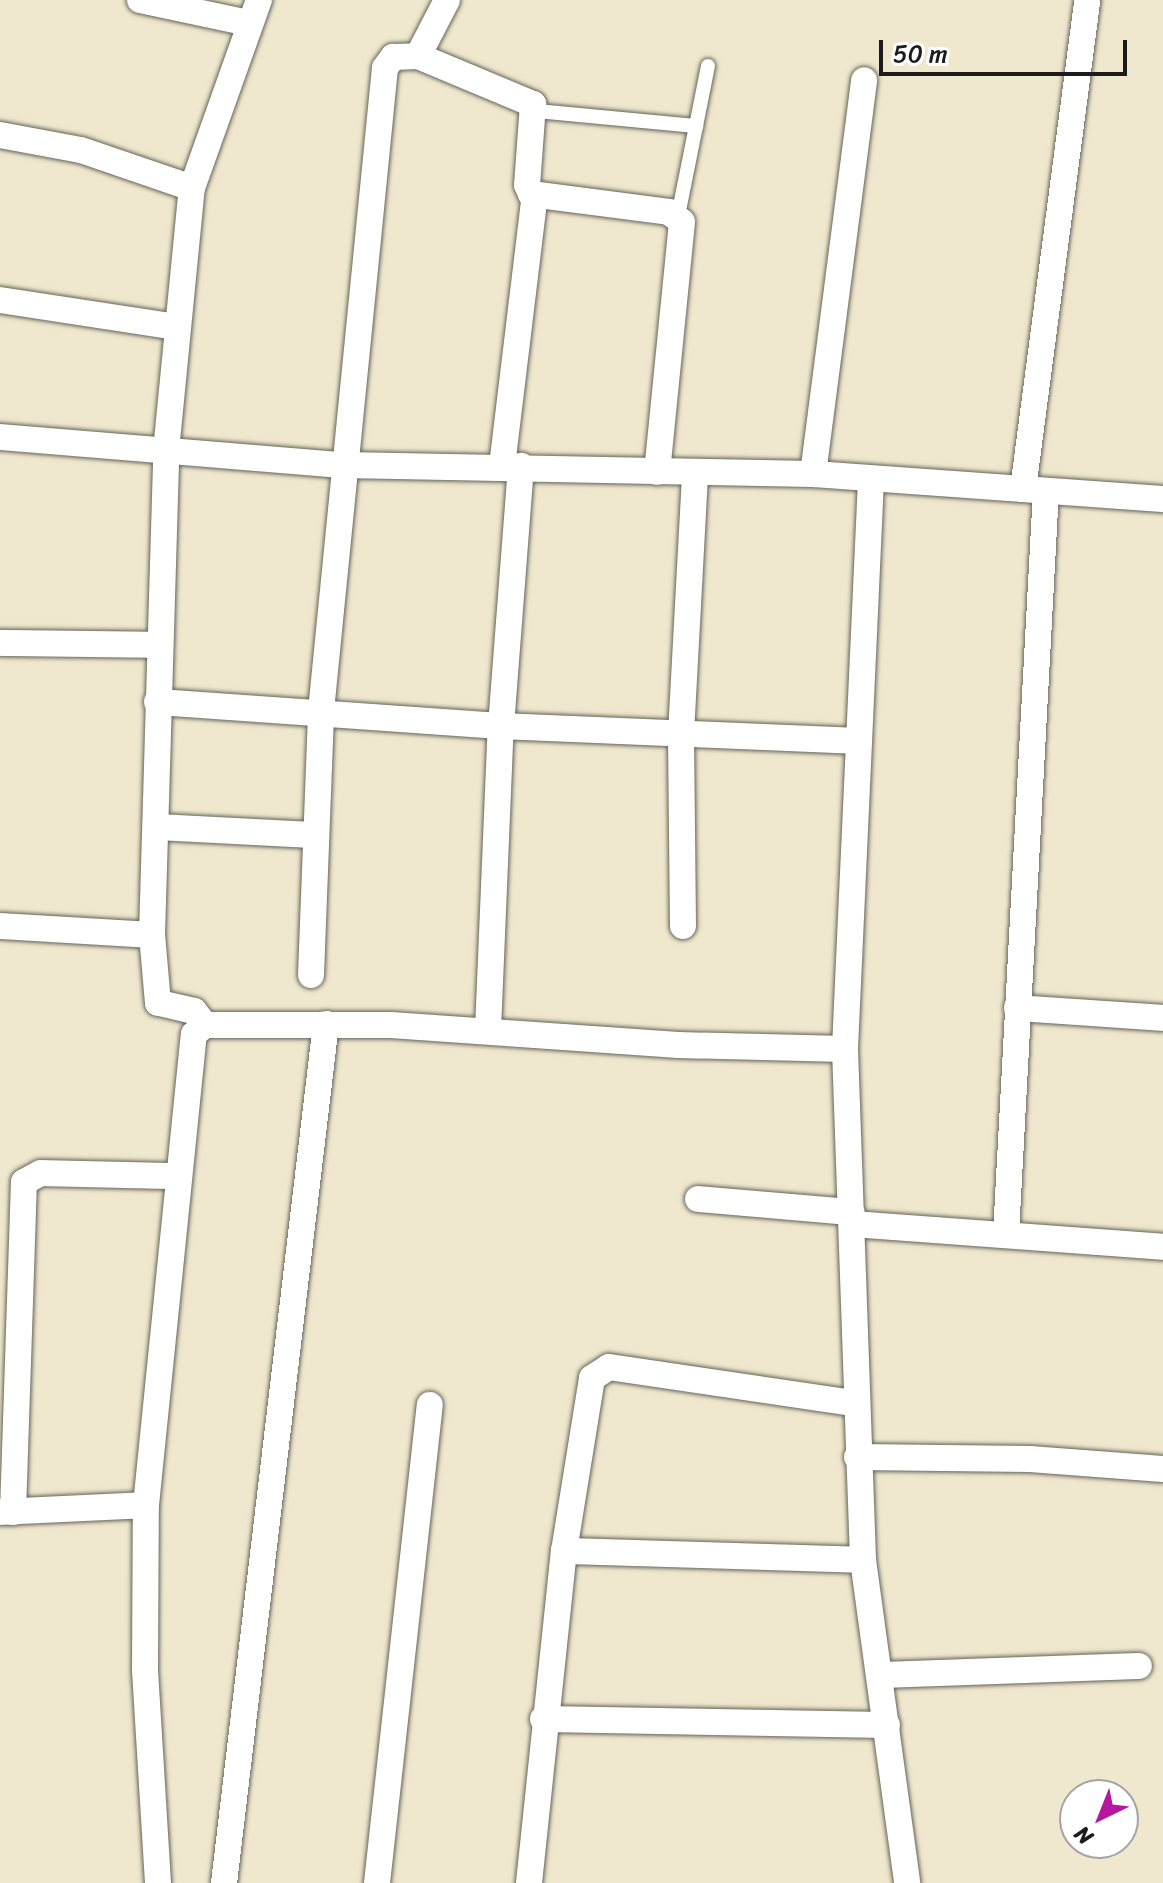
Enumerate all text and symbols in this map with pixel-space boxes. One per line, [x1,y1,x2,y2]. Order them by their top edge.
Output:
scale bar [883,24,1131,74]
text: 50 m [893,33,948,75]
north arrow [1059,1779,1139,1859]
text: N [1065,1816,1103,1855]

